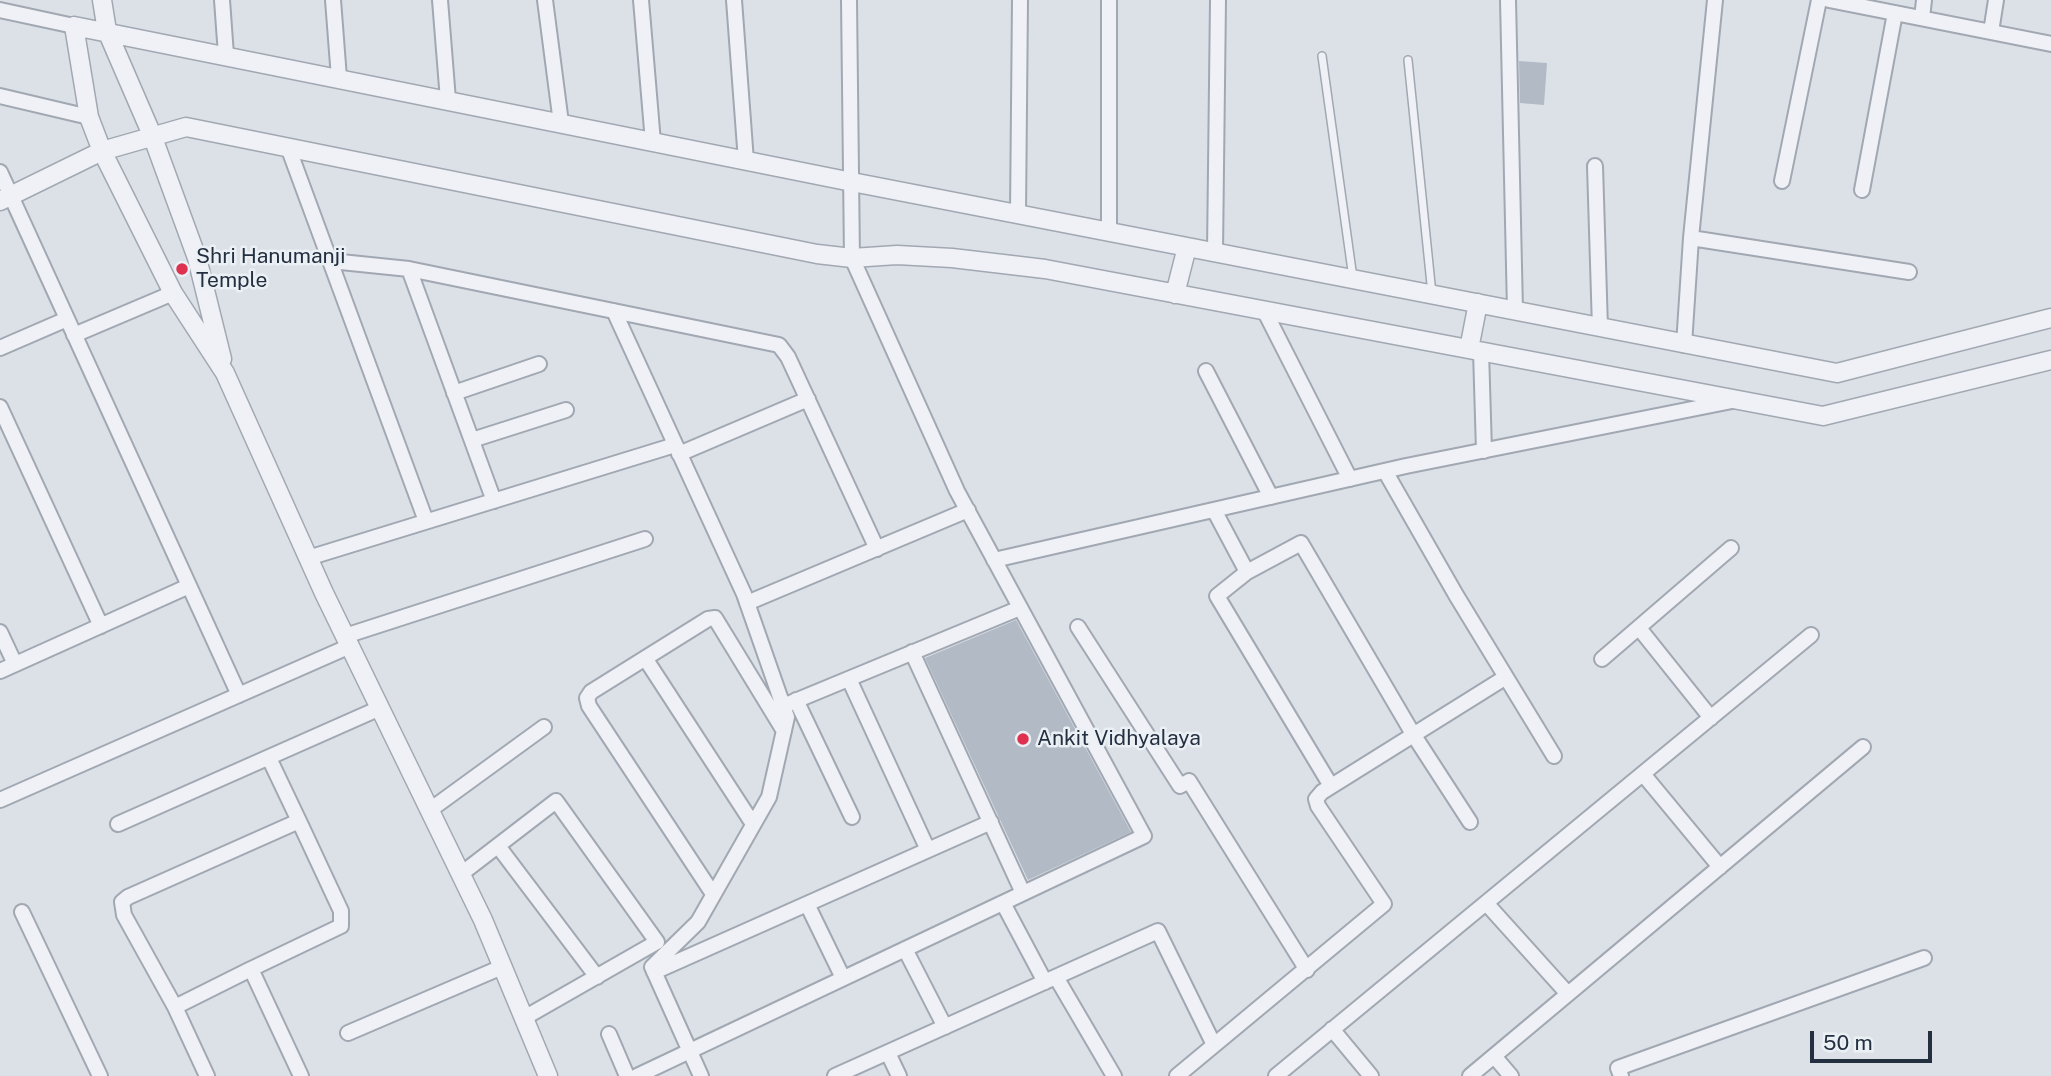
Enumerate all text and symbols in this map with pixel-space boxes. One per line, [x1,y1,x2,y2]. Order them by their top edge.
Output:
place label: Shri Hanumanji Temple [196,244,345,294]
marker: Shri Hanumanji Temple [174,261,190,277]
place label: Ankit Vidhyalaya [1037,726,1201,752]
marker: Ankit Vidhyalaya [1015,731,1031,747]
scale bar [1813,1016,1936,1060]
text: 50 m [1823,1030,1873,1055]

